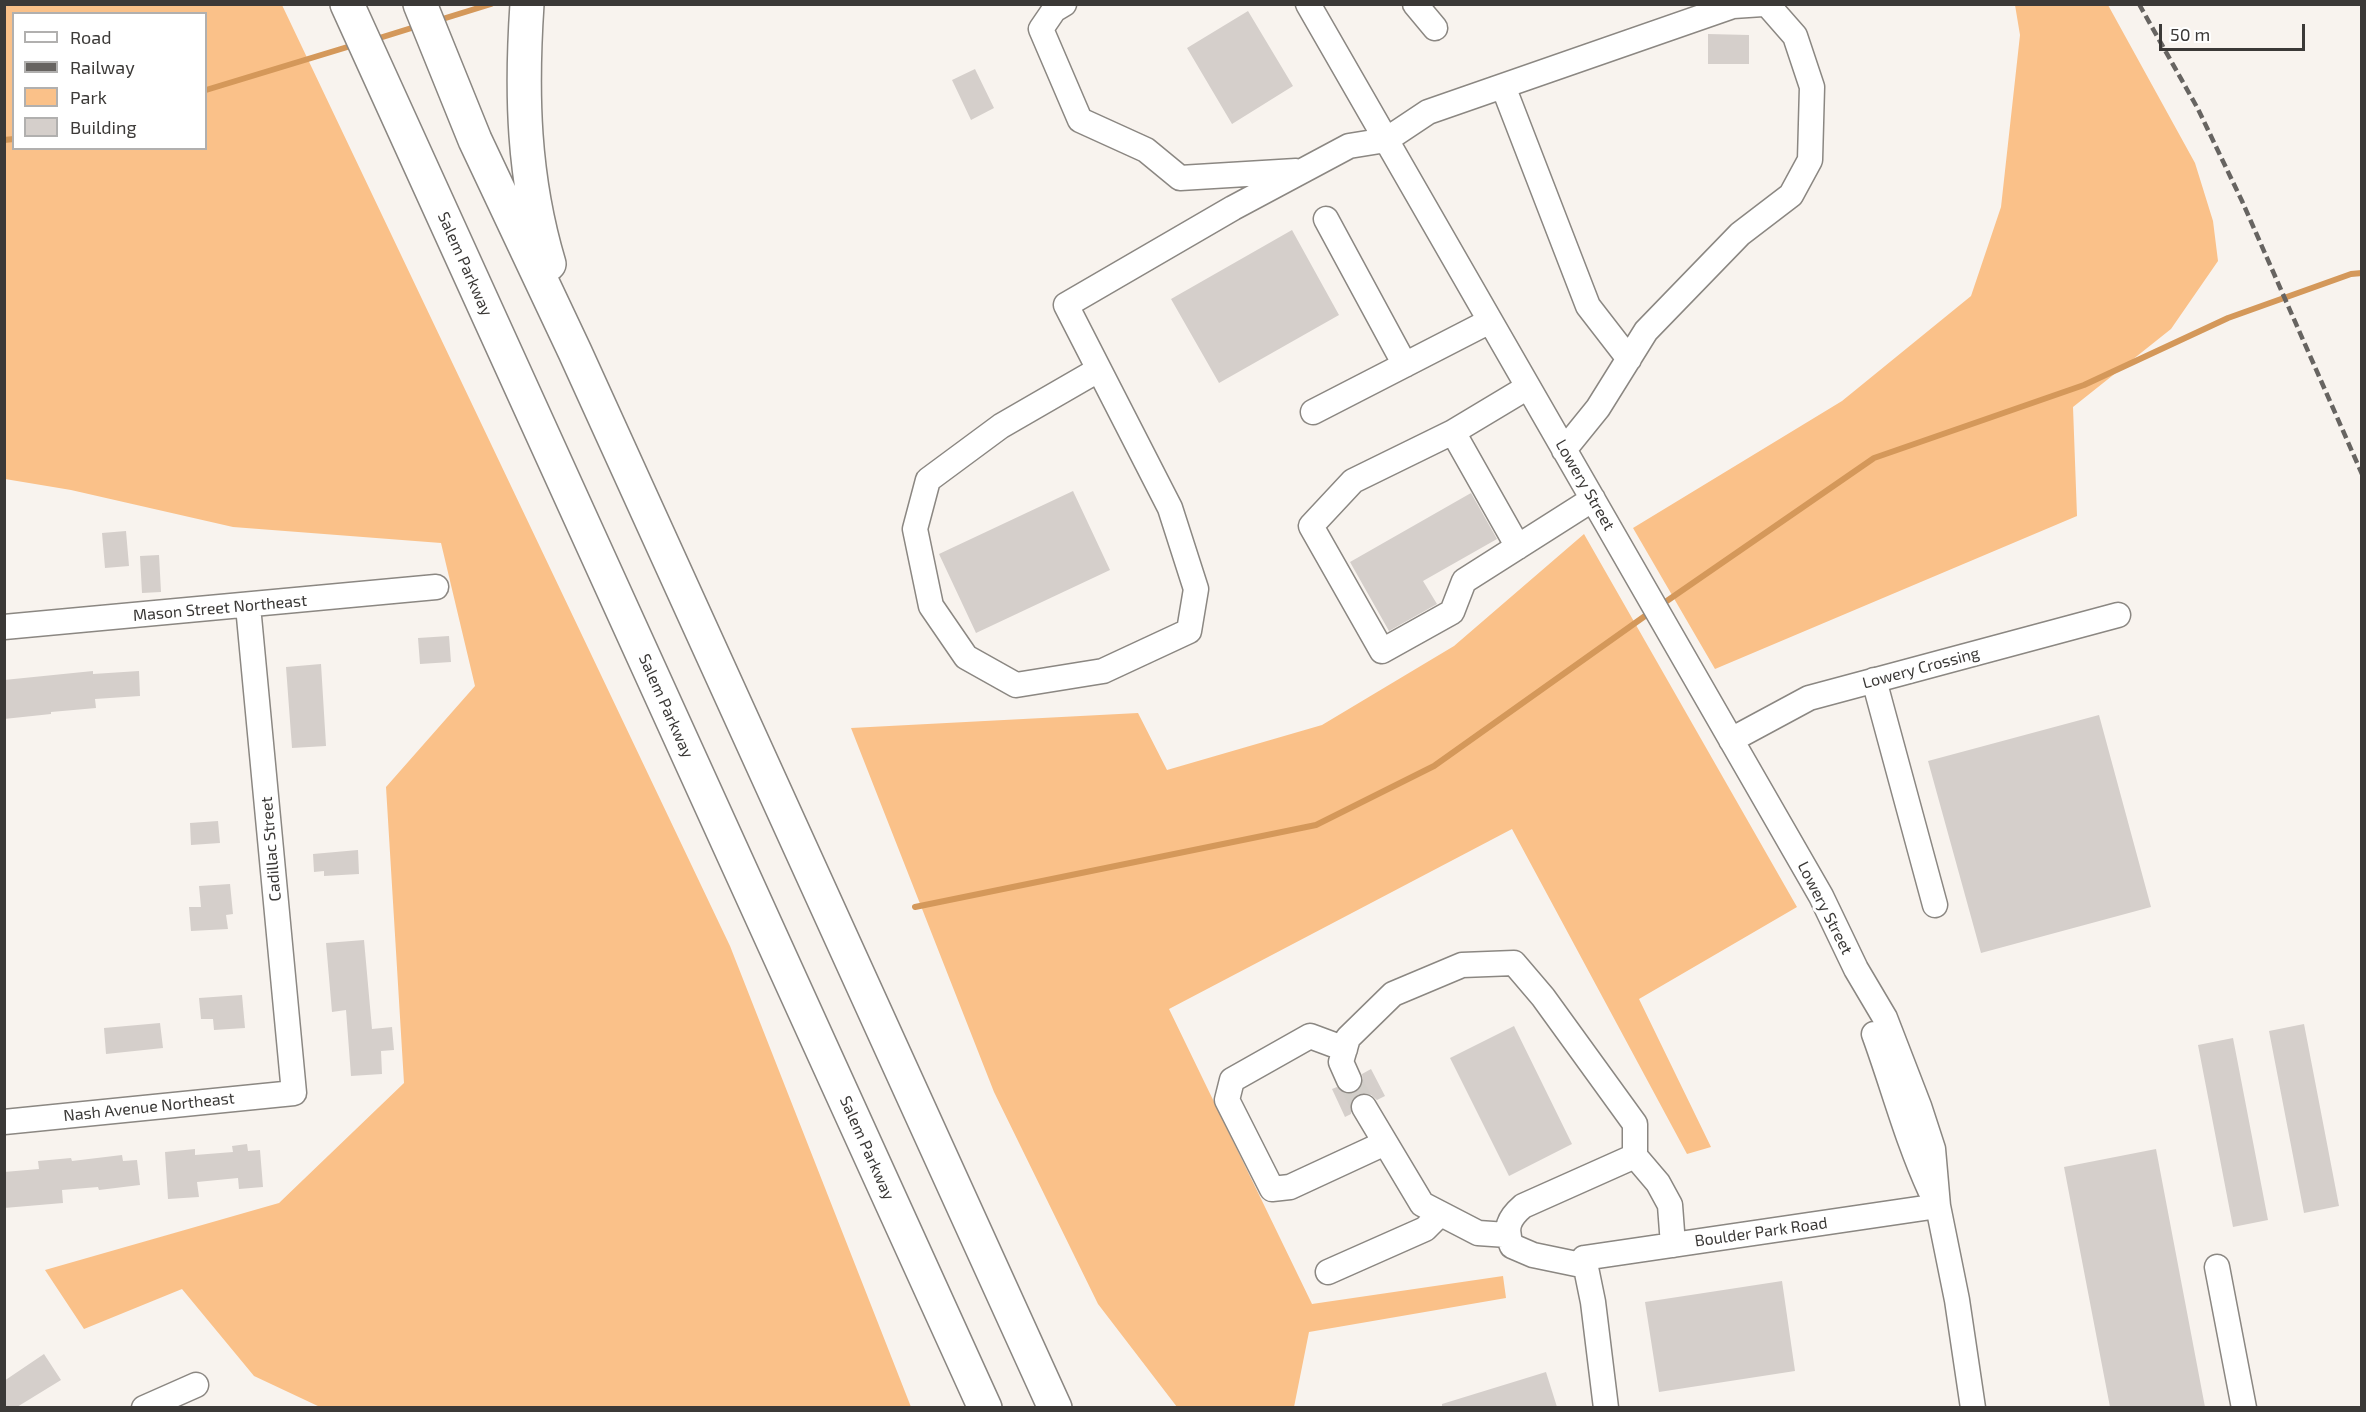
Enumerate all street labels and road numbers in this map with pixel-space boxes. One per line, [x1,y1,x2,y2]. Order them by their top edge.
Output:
street label: Salem Parkway [433,209,497,319]
street label: Lowery Street [1551,436,1619,534]
street label: Mason Street Northeast [132,591,308,625]
street label: Lowery Crossing [1860,643,1982,693]
street label: Salem Parkway [634,651,698,761]
street label: Cadillac Street [257,796,285,902]
street label: Lowery Street [1793,858,1857,958]
street label: Nash Avenue Northeast [62,1088,236,1126]
street label: Salem Parkway [835,1093,899,1203]
street label: Boulder Park Road [1693,1213,1829,1251]

